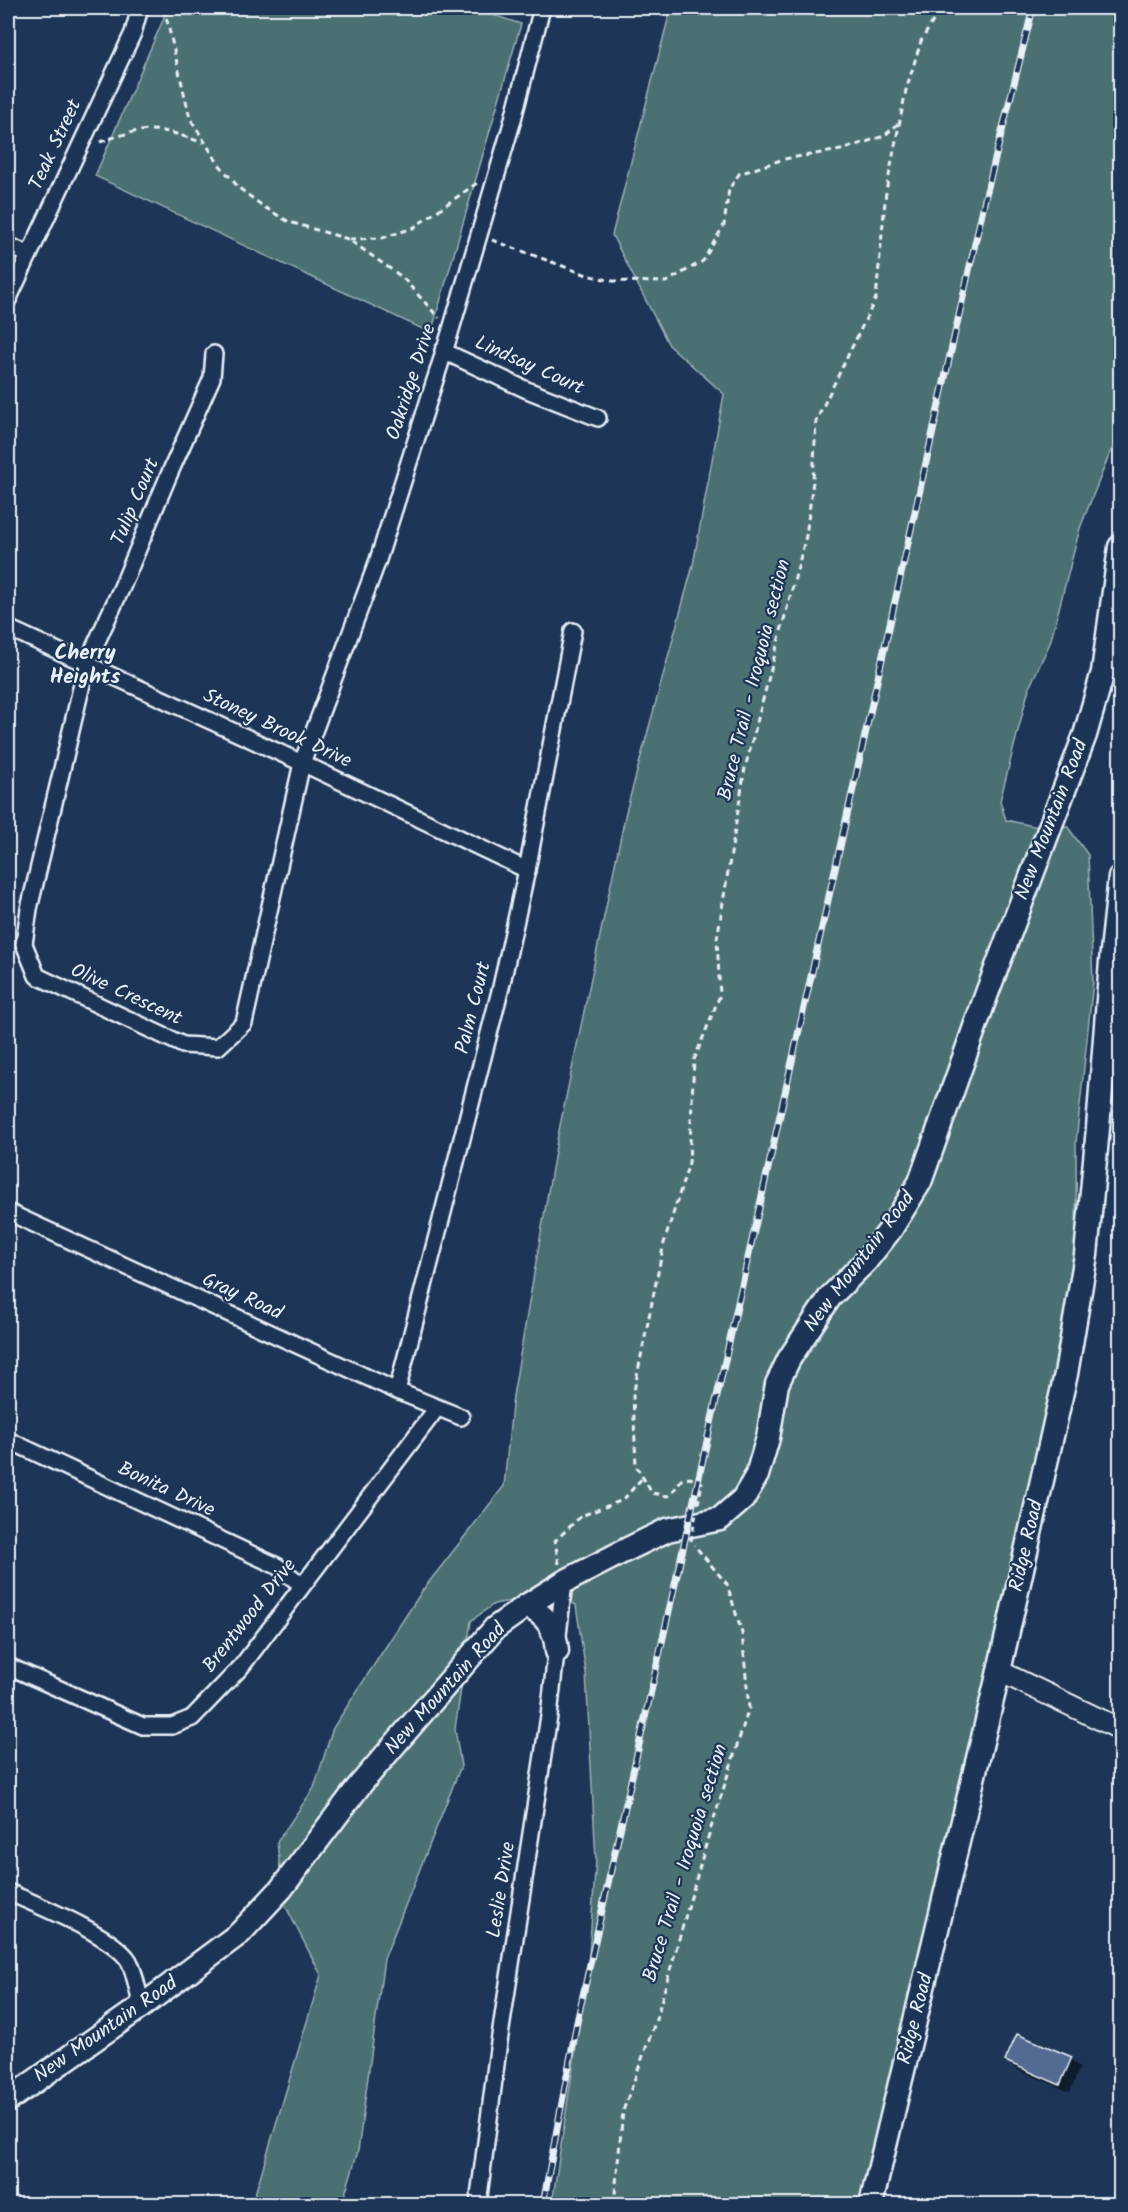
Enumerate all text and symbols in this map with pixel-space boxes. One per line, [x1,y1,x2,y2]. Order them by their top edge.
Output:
street label: Teak Street [21,94,91,196]
street label: Oakridge Drive [378,320,446,444]
street label: Lindsay Court [469,328,589,404]
street label: Tulip Court [103,453,169,551]
street label: Bruce Trail - Iroquoia section [710,556,800,804]
district label: Cherry Heights [50,637,120,694]
street label: Stoney Brook Drive [197,680,357,778]
street label: New Mountain Road [1007,734,1098,905]
street label: Olive Crescent [65,955,187,1035]
street label: Palm Court [447,958,501,1058]
street label: New Mountain Road [796,1184,924,1339]
street label: Gray Road [196,1264,289,1330]
street label: Bonita Drive [112,1454,220,1526]
street label: Ridge Road [1001,1496,1053,1595]
street label: Brentwood Drive [195,1552,305,1680]
street label: New Mountain Road [377,1614,515,1763]
street label: Bruce Trail - Iroquoia section [635,1740,737,1986]
street label: Leslie Drive [479,1840,525,1940]
street label: New Mountain Road [27,1968,186,2092]
street label: Ridge Road [889,1969,943,2068]

